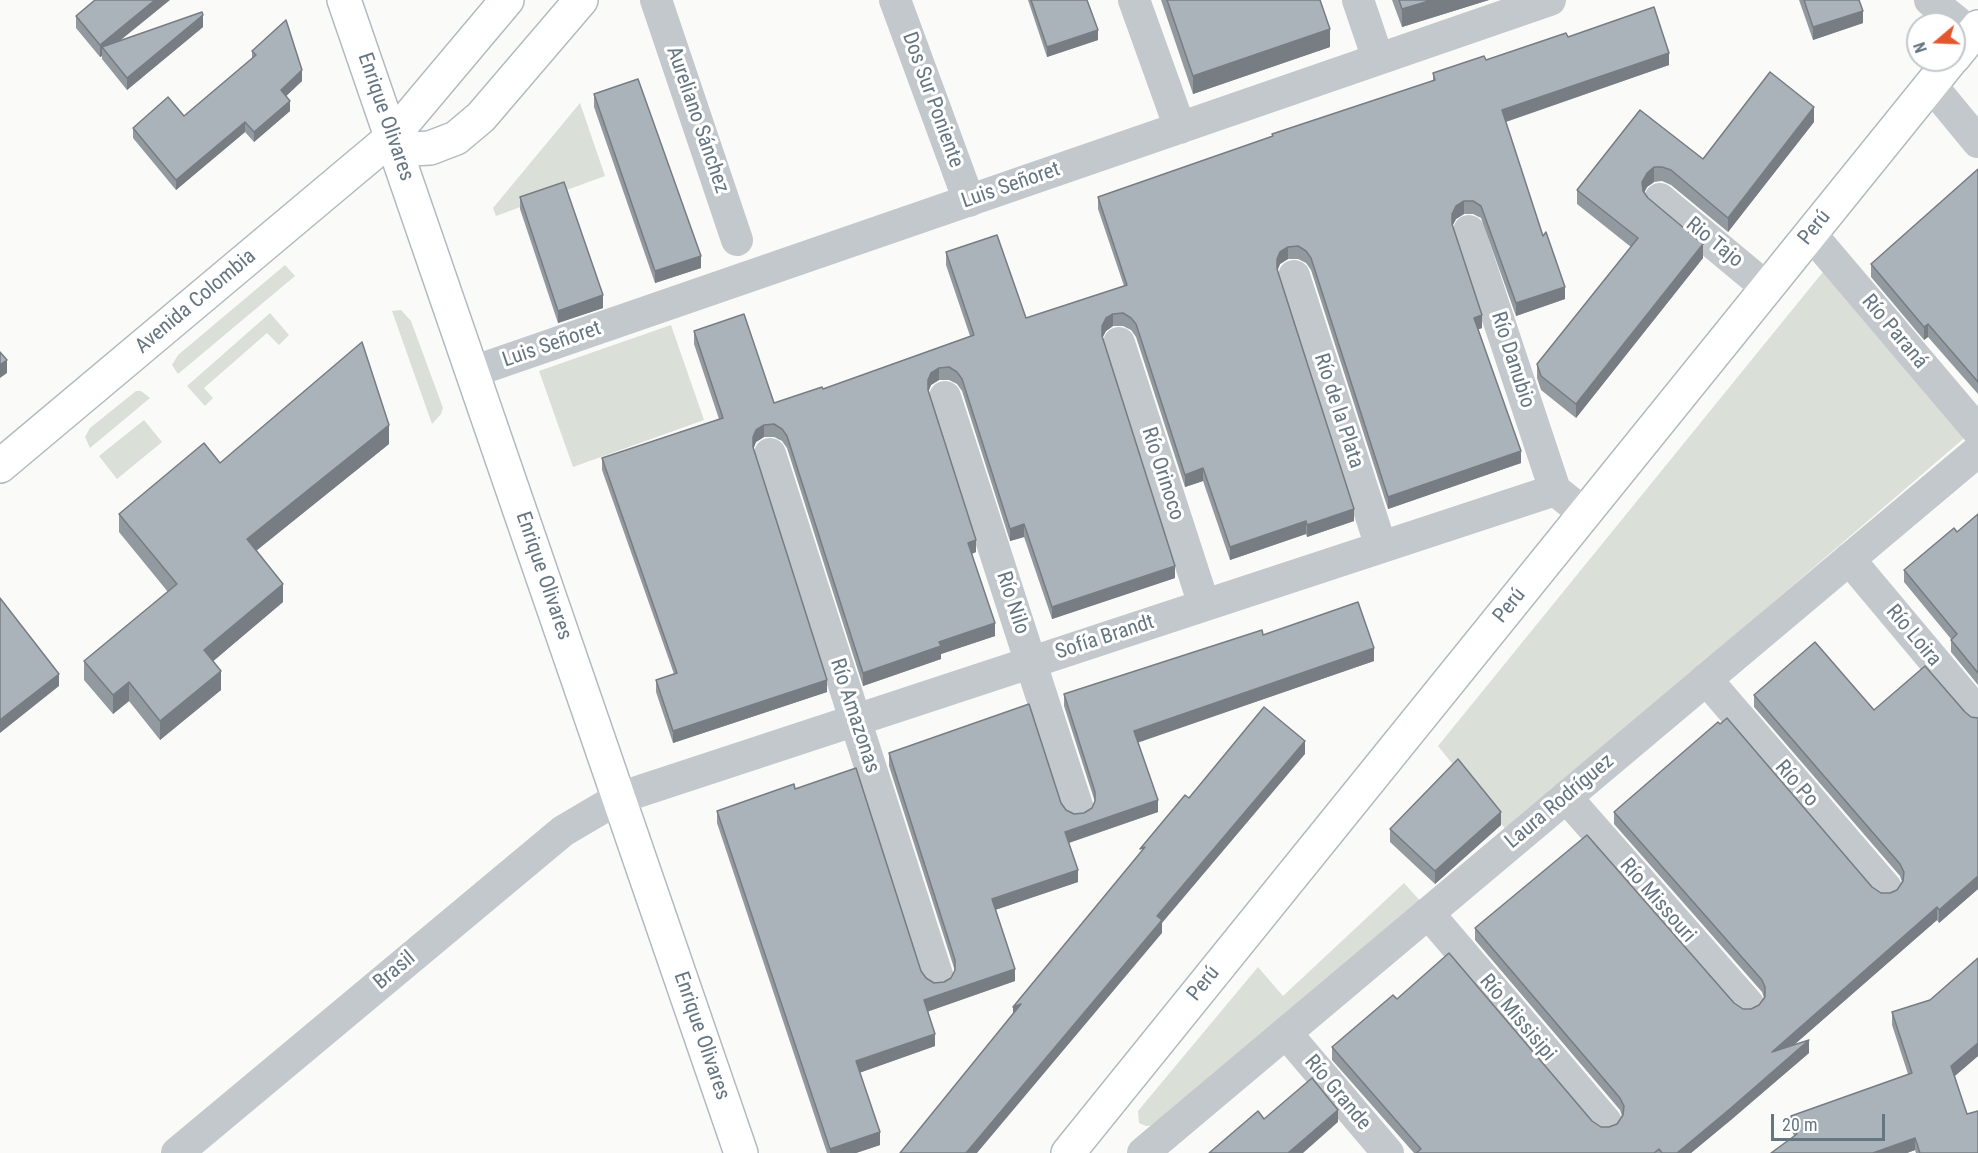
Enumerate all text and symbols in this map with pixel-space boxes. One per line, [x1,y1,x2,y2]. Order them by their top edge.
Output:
north arrow [1906,12,1966,72]
street label: Dos Sur Poniente [896,29,968,171]
text: N [1910,40,1931,55]
street label: Aureliano Sánchez [660,43,734,197]
street label: Enrique Olivares [351,50,419,184]
street label: Luis Señoret [958,157,1064,215]
street label: Perú [1793,205,1837,251]
street label: Rio Tajo [1680,212,1748,274]
street label: Avenida Colombia [131,244,261,360]
street label: Río Paraná [1856,290,1932,374]
street label: Río Danubio [1485,309,1539,411]
street label: Luis Señoret [499,316,605,374]
street label: Río de la Plata [1308,351,1368,471]
street label: Río Orinoco [1135,424,1189,524]
street label: Enrique Olivares [509,509,577,643]
street label: Río Nilo [990,568,1034,638]
street label: Perú [1488,583,1532,629]
street label: Río Loira [1880,600,1946,672]
street label: Sofía Brandt [1053,610,1157,666]
street label: Río Amazonas [824,656,884,776]
street label: Laura Rodríguez [1501,749,1619,855]
street label: Río Po [1769,756,1823,812]
street label: Río Missouri [1614,854,1700,948]
street label: Brasil [369,946,421,996]
street label: Perú [1182,961,1226,1007]
street label: Enrique Olivares [667,969,735,1103]
street label: Río Missisipi [1473,969,1561,1067]
street label: Río Grande [1298,1050,1376,1136]
scale bar [1774,1102,1888,1140]
text: 20 m [1782,1114,1817,1135]

